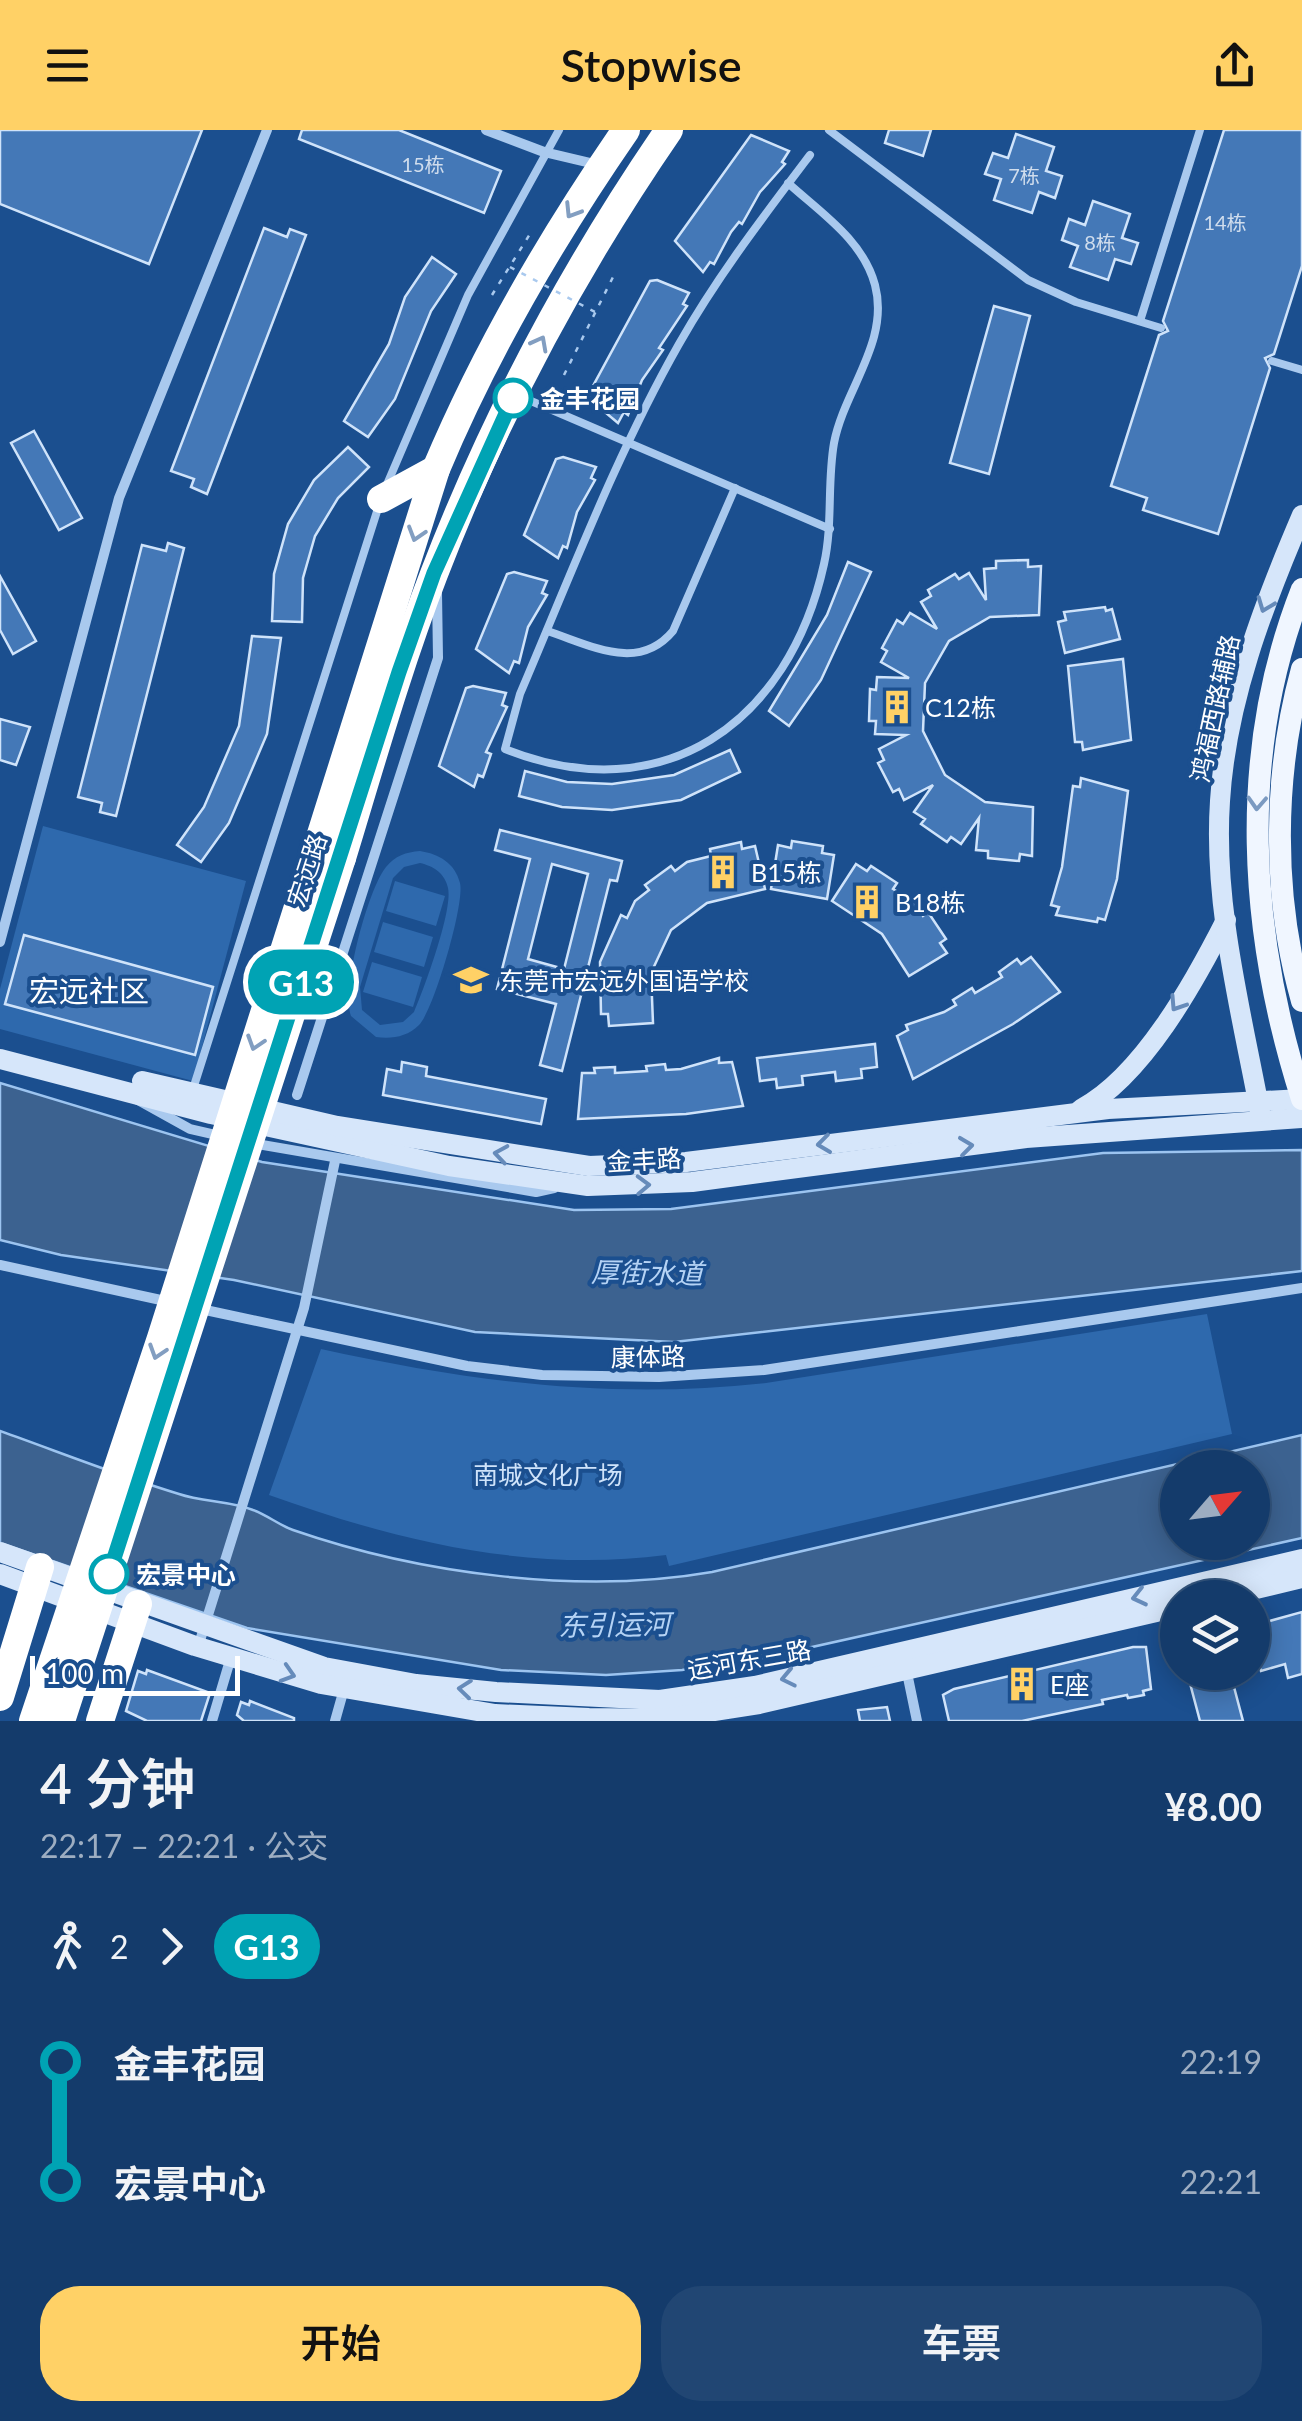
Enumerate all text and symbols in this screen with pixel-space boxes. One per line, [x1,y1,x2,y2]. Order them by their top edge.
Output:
icon: menu [40,38,95,93]
text: Stopwise [560,38,742,92]
icon: share [1207,38,1262,93]
house number: 15栋 [401,152,445,176]
house number: 7栋 [1008,163,1040,187]
one-way arrow [565,201,584,219]
house number: 14栋 [1203,210,1247,234]
house number: 8栋 [1084,230,1116,254]
one-way arrow [528,336,547,354]
marker: 金丰花园 [494,379,532,417]
place label: 金丰花园 [540,383,640,413]
one-way arrow [407,525,428,542]
one-way arrow [1257,596,1277,613]
street label: 鸿福西路辅路 [1184,632,1244,784]
building icon: C12栋 [878,688,916,726]
place label: C12栋 [925,692,996,722]
one-way arrow [1247,795,1268,811]
street label: 宏远路 [280,830,332,910]
building icon: B15栋 [704,853,742,891]
place label: B15栋 [751,857,821,887]
building icon: B18栋 [848,883,886,921]
place label: B18栋 [895,887,965,917]
line badge: G13 [244,950,358,1014]
text: G13 [268,961,334,1003]
school or university icon: 东莞市宏远外国语学校 [452,961,490,999]
place label: 东莞市宏远外国语学校 [499,965,749,995]
district label: 宏远社区 [29,972,149,1008]
one-way arrow [1170,994,1189,1012]
one-way arrow [246,1033,267,1050]
one-way arrow [816,1133,832,1154]
one-way arrow [957,1137,974,1158]
street label: 金丰路 [606,1142,682,1176]
one-way arrow [493,1144,509,1165]
one-way arrow [636,1175,652,1196]
water label: 厚街水道 [591,1254,707,1290]
street label: 康体路 [610,1340,686,1372]
one-way arrow [148,1343,168,1360]
north arrow [1160,1450,1270,1560]
map controls [1160,1450,1270,1690]
park label: 南城文化广场 [473,1459,623,1489]
marker: 宏景中心 [90,1555,128,1593]
place label: 宏景中心 [136,1559,236,1589]
button: layers [1160,1580,1270,1690]
one-way arrow [1131,1585,1148,1606]
water label: 东引运河 [558,1606,675,1642]
street label: 运河东三路 [685,1633,813,1685]
scale bar [30,1651,240,1696]
text: 100 m [45,1656,124,1690]
one-way arrow [279,1662,296,1683]
building icon: E座 [1003,1665,1041,1703]
one-way arrow [780,1667,797,1688]
place label: E座 [1050,1669,1089,1699]
one-way arrow [457,1679,473,1701]
text: 4 分钟 [40,1750,196,1816]
text: ¥8.00 [1165,1783,1262,1829]
text: 22:17 – 22:21 · 公交 [40,1826,328,1865]
icon: walk [40,1919,95,1974]
icon: forward [144,1919,199,1974]
text: G13 [234,1925,300,1967]
text: 2 [110,1927,129,1966]
text: 金丰花园 [114,2040,266,2086]
text: 22:19 [1180,2042,1262,2081]
text: 宏景中心 [114,2160,266,2206]
text: 22:21 [1180,2162,1262,2201]
button: 开始 [40,2286,641,2401]
button: 车票 [661,2286,1262,2401]

